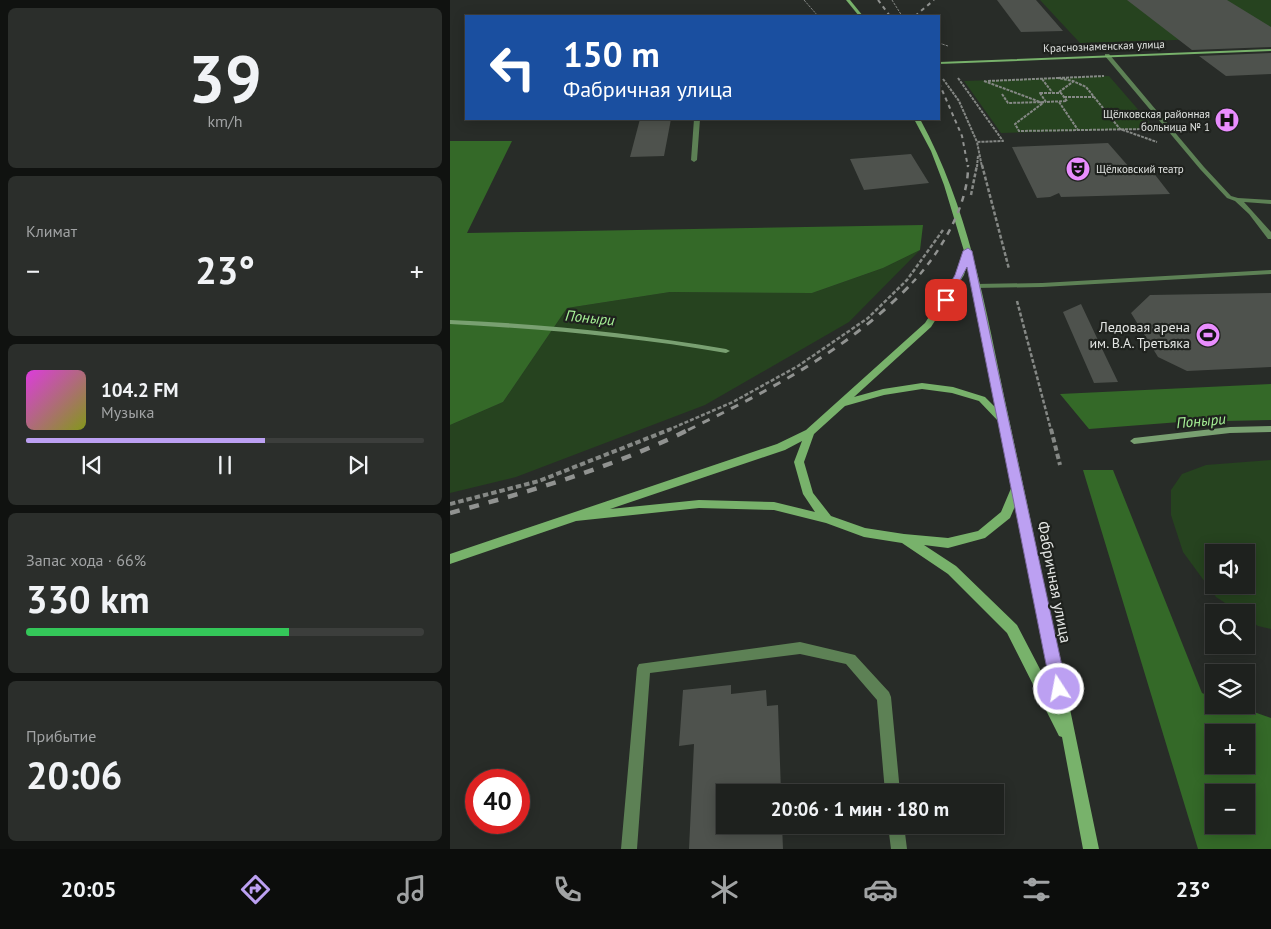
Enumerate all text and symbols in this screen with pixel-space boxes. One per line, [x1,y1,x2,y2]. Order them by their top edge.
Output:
text: 150 m [563,31,660,77]
icon: left [480,35,545,100]
text: 39 [188,36,262,120]
street label: Краснознаменская улица [1043,37,1165,55]
text: Фабричная улица [563,75,733,103]
place label: Щёлковская районная больница № 1 [1103,107,1210,134]
hospital icon: Щёлковская районная больница № 1 [1214,107,1240,133]
text: km/h [207,111,243,131]
theatre icon: Щёлковский театр [1065,156,1091,182]
place label: Щёлковский театр [1096,162,1184,176]
text: Климат [26,221,77,241]
text: 23° [195,245,255,294]
text: − [26,252,40,289]
text: + [410,252,424,289]
pin [925,279,967,321]
icon: arrive [932,286,960,314]
water label: Поныри [564,305,616,330]
place label: Ледовая арена им. В.А. Третьяка [1089,318,1190,352]
sports icon: Ледовая арена им. В.А. Третьяка [1195,322,1221,348]
text: 104.2 FM [101,378,178,402]
text: Музыка [101,402,154,422]
water label: Поныри [1175,409,1227,432]
icon: previous [78,451,106,479]
icon: pause [211,451,239,479]
icon: next [344,451,372,479]
street label: Фабричная улица [1033,520,1077,644]
map controls [1205,544,1255,834]
button: sound [1205,544,1255,594]
text: Запас хода · 66% [26,550,146,570]
text: 330 km [26,574,150,623]
button: search [1205,604,1255,654]
position arrow [1032,662,1084,714]
button: layers [1205,664,1255,714]
button: + [1205,724,1255,774]
text: Прибытие [26,726,96,746]
text: 20:06 [26,750,122,799]
speed limit sign: 40 [465,769,530,834]
button: − [1205,784,1255,834]
text: 20:06 · 1 мин · 180 m [771,797,949,821]
icon: directions [238,872,273,907]
icon: music [394,872,429,907]
icon: phone [550,872,585,907]
icon: climate [707,872,742,907]
icon: car [863,872,898,907]
icon: filters [1019,872,1054,907]
text: 20:05 [61,875,116,903]
text: 23° [1176,875,1210,903]

